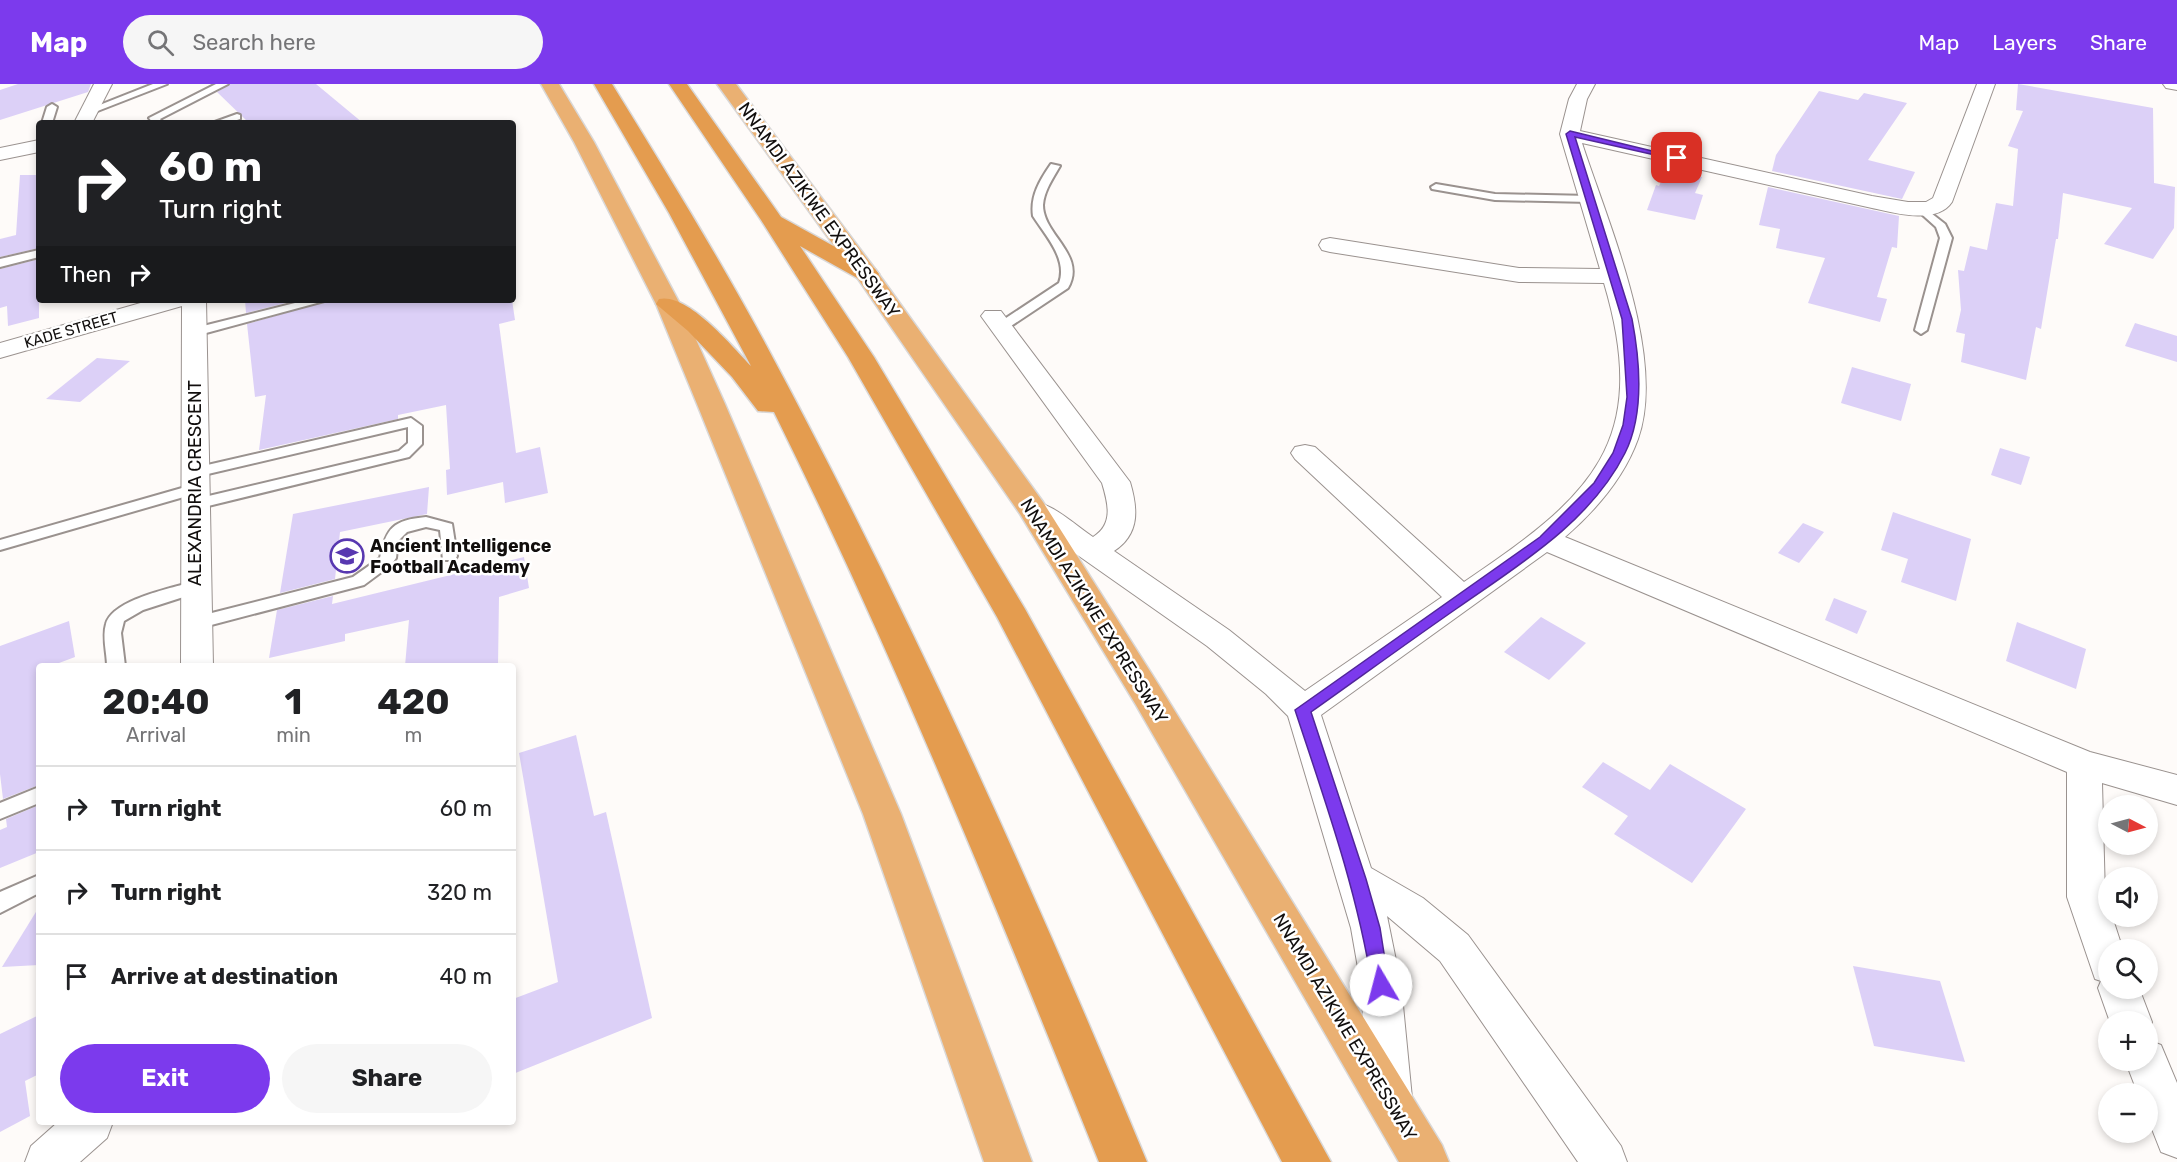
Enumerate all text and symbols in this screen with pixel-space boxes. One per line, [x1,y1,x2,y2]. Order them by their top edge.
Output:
search box [123,15,543,69]
text: Map [30,26,87,59]
icon: search [144,26,177,59]
text: Search here [192,29,316,56]
text: Map [1918,30,1959,55]
text: Layers [1992,30,2057,55]
text: Share [2090,30,2147,55]
street label: NNAMDI AZIKIWE EXPRESSWAY [733,98,905,322]
pin [1651,132,1702,183]
icon: arrive [1660,141,1693,174]
text: 60 m [159,142,262,192]
icon: right [60,144,138,222]
text: Turn right [159,193,282,225]
icon: right [123,258,156,291]
text: Then [60,261,111,288]
street label: KADE STREET [22,308,120,352]
street label: ALEXANDRIA CRESCENT [184,380,206,586]
street label: NNAMDI AZIKIWE EXPRESSWAY [1016,495,1173,728]
place label: Ancient Intelligence Football Academy [370,535,552,578]
school or university icon: Ancient Intelligence Football Academy [329,538,365,574]
text: 20:40 [102,680,210,723]
text: 1 [285,680,302,723]
text: 420 [377,680,450,723]
text: Arrival [126,723,186,747]
text: min [276,723,311,747]
text: m [405,723,422,747]
icon: right [60,792,93,825]
text: Turn right [111,795,221,822]
text: 60 m [440,795,492,822]
north arrow [2098,795,2158,855]
map controls [2098,795,2158,1143]
button: sound [2098,867,2158,927]
icon: right [60,876,93,909]
text: Turn right [111,879,221,906]
text: 320 m [427,879,492,906]
street label: NNAMDI AZIKIWE EXPRESSWAY [1268,909,1422,1145]
button: search [2098,939,2158,999]
position arrow [1349,953,1413,1017]
icon: arrive [60,960,93,993]
text: Arrive at destination [111,963,338,990]
text: 40 m [439,963,492,990]
button: + [2098,1011,2158,1071]
button: Exit [60,1044,270,1113]
button: Share [282,1044,492,1113]
button: − [2098,1083,2158,1143]

